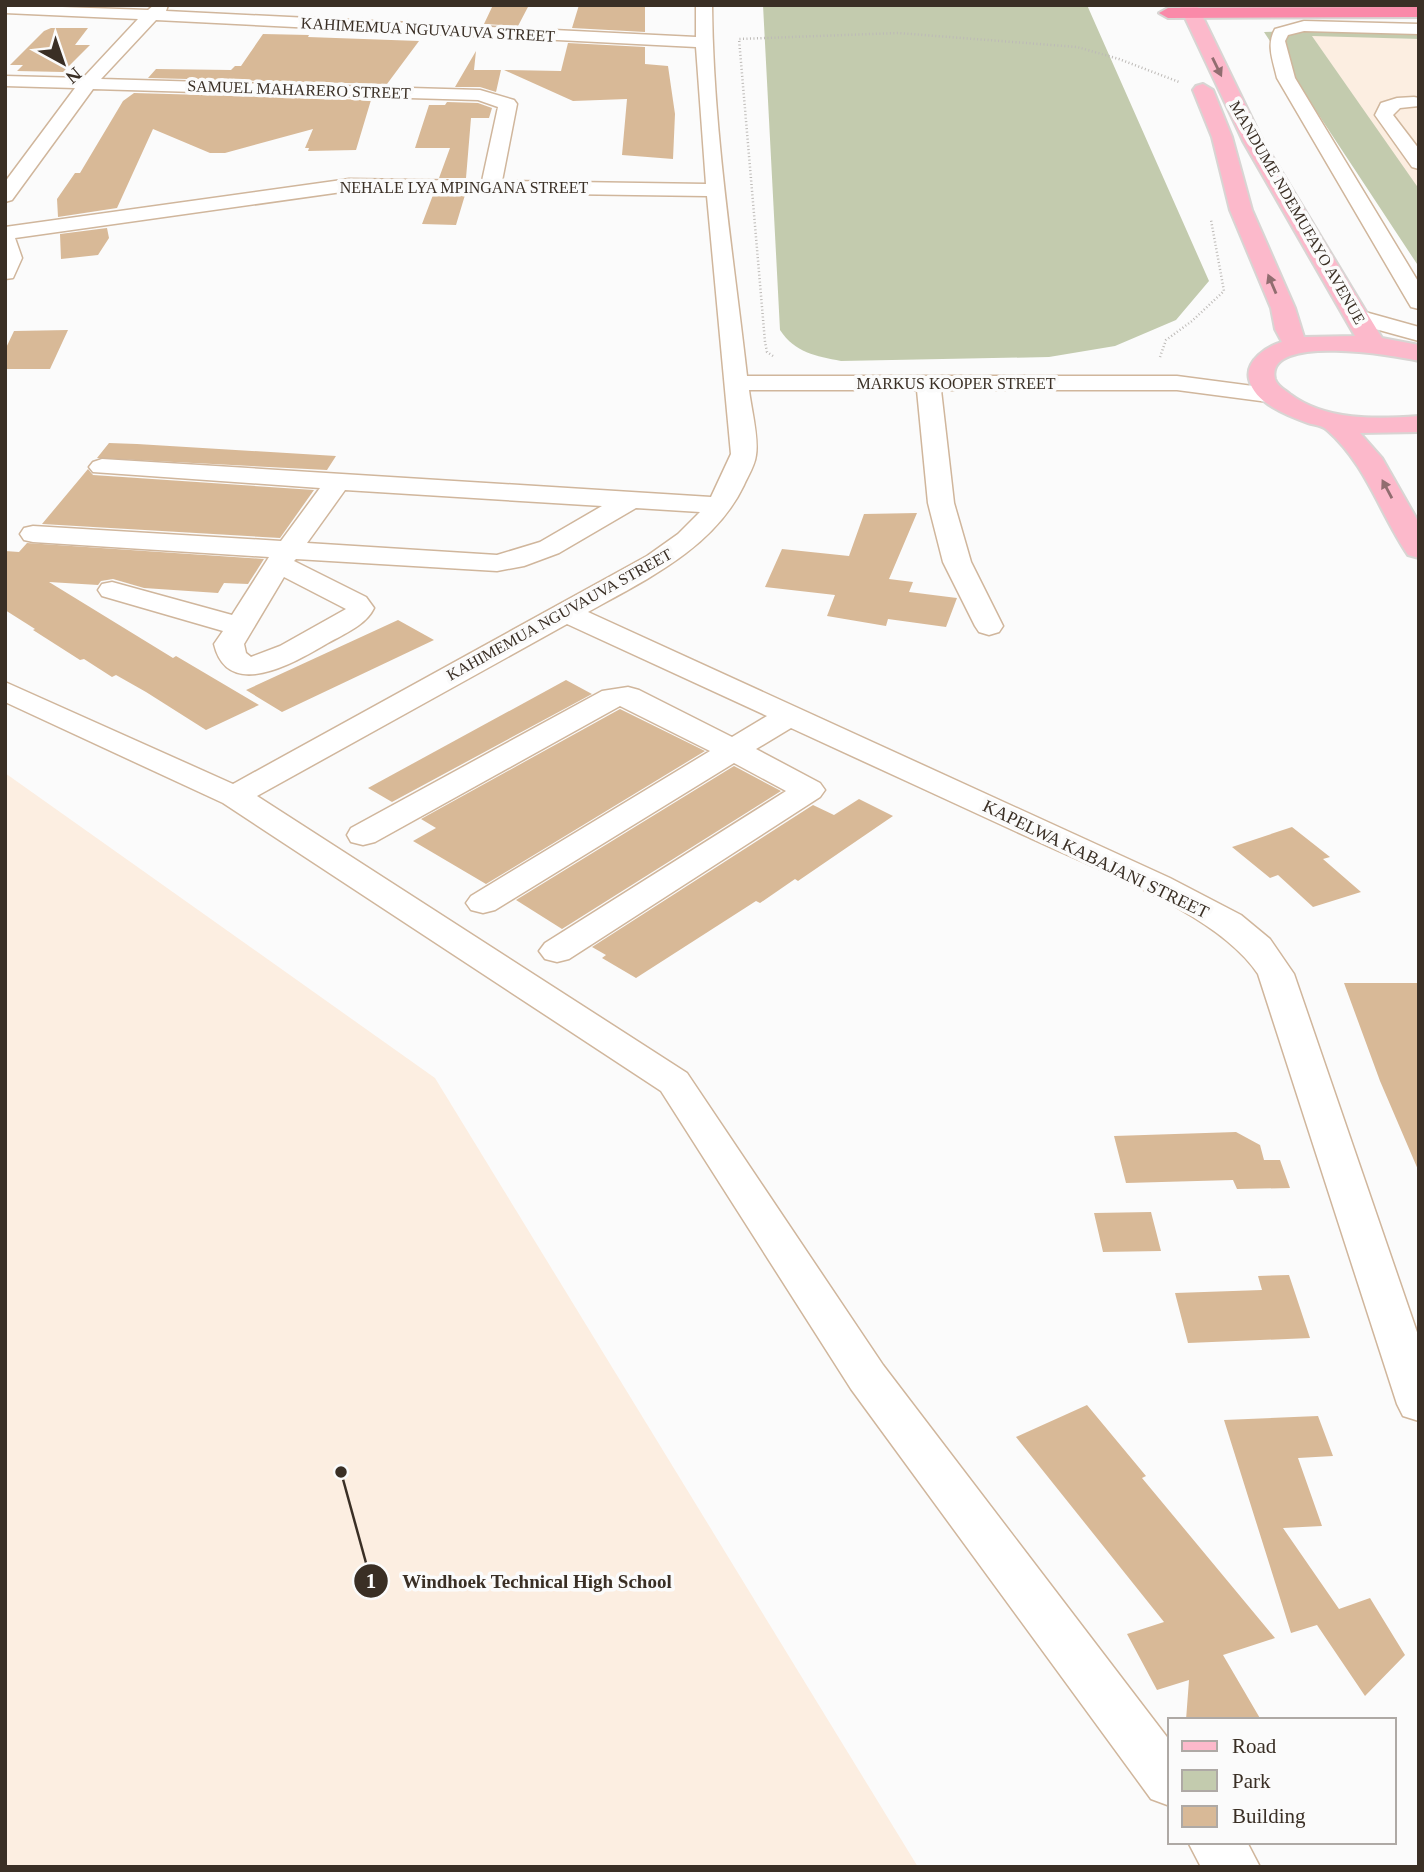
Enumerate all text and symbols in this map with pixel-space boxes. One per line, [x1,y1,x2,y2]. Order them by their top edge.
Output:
street label: KAHIMEMUA NGUVAUVA STREET [300,14,556,45]
north arrow [28,28,98,98]
one-way arrow [1211,57,1223,77]
text: N [61,63,86,88]
street label: SAMUEL MAHARERO STREET [187,77,411,102]
street label: MANDUME NDEMUFAYO AVENUE [1226,98,1369,327]
street label: NEHALE LYA MPINGANA STREET [340,179,589,196]
one-way arrow [1267,273,1278,294]
street label: MARKUS KOOPER STREET [856,375,1056,392]
one-way arrow [1381,478,1393,498]
street label: KAHIMEMUA NGUVAUVA STREET [444,545,675,684]
street label: KAPELWA KABAJANI STREET [980,796,1212,922]
callout: Windhoek Technical High School [353,1561,686,1601]
text: 1 [366,1569,376,1593]
text: Windhoek Technical High School [402,1571,672,1592]
legend [1168,1718,1396,1844]
text: Road [1232,1734,1277,1758]
text: Park [1232,1769,1271,1793]
text: Building [1232,1804,1306,1828]

